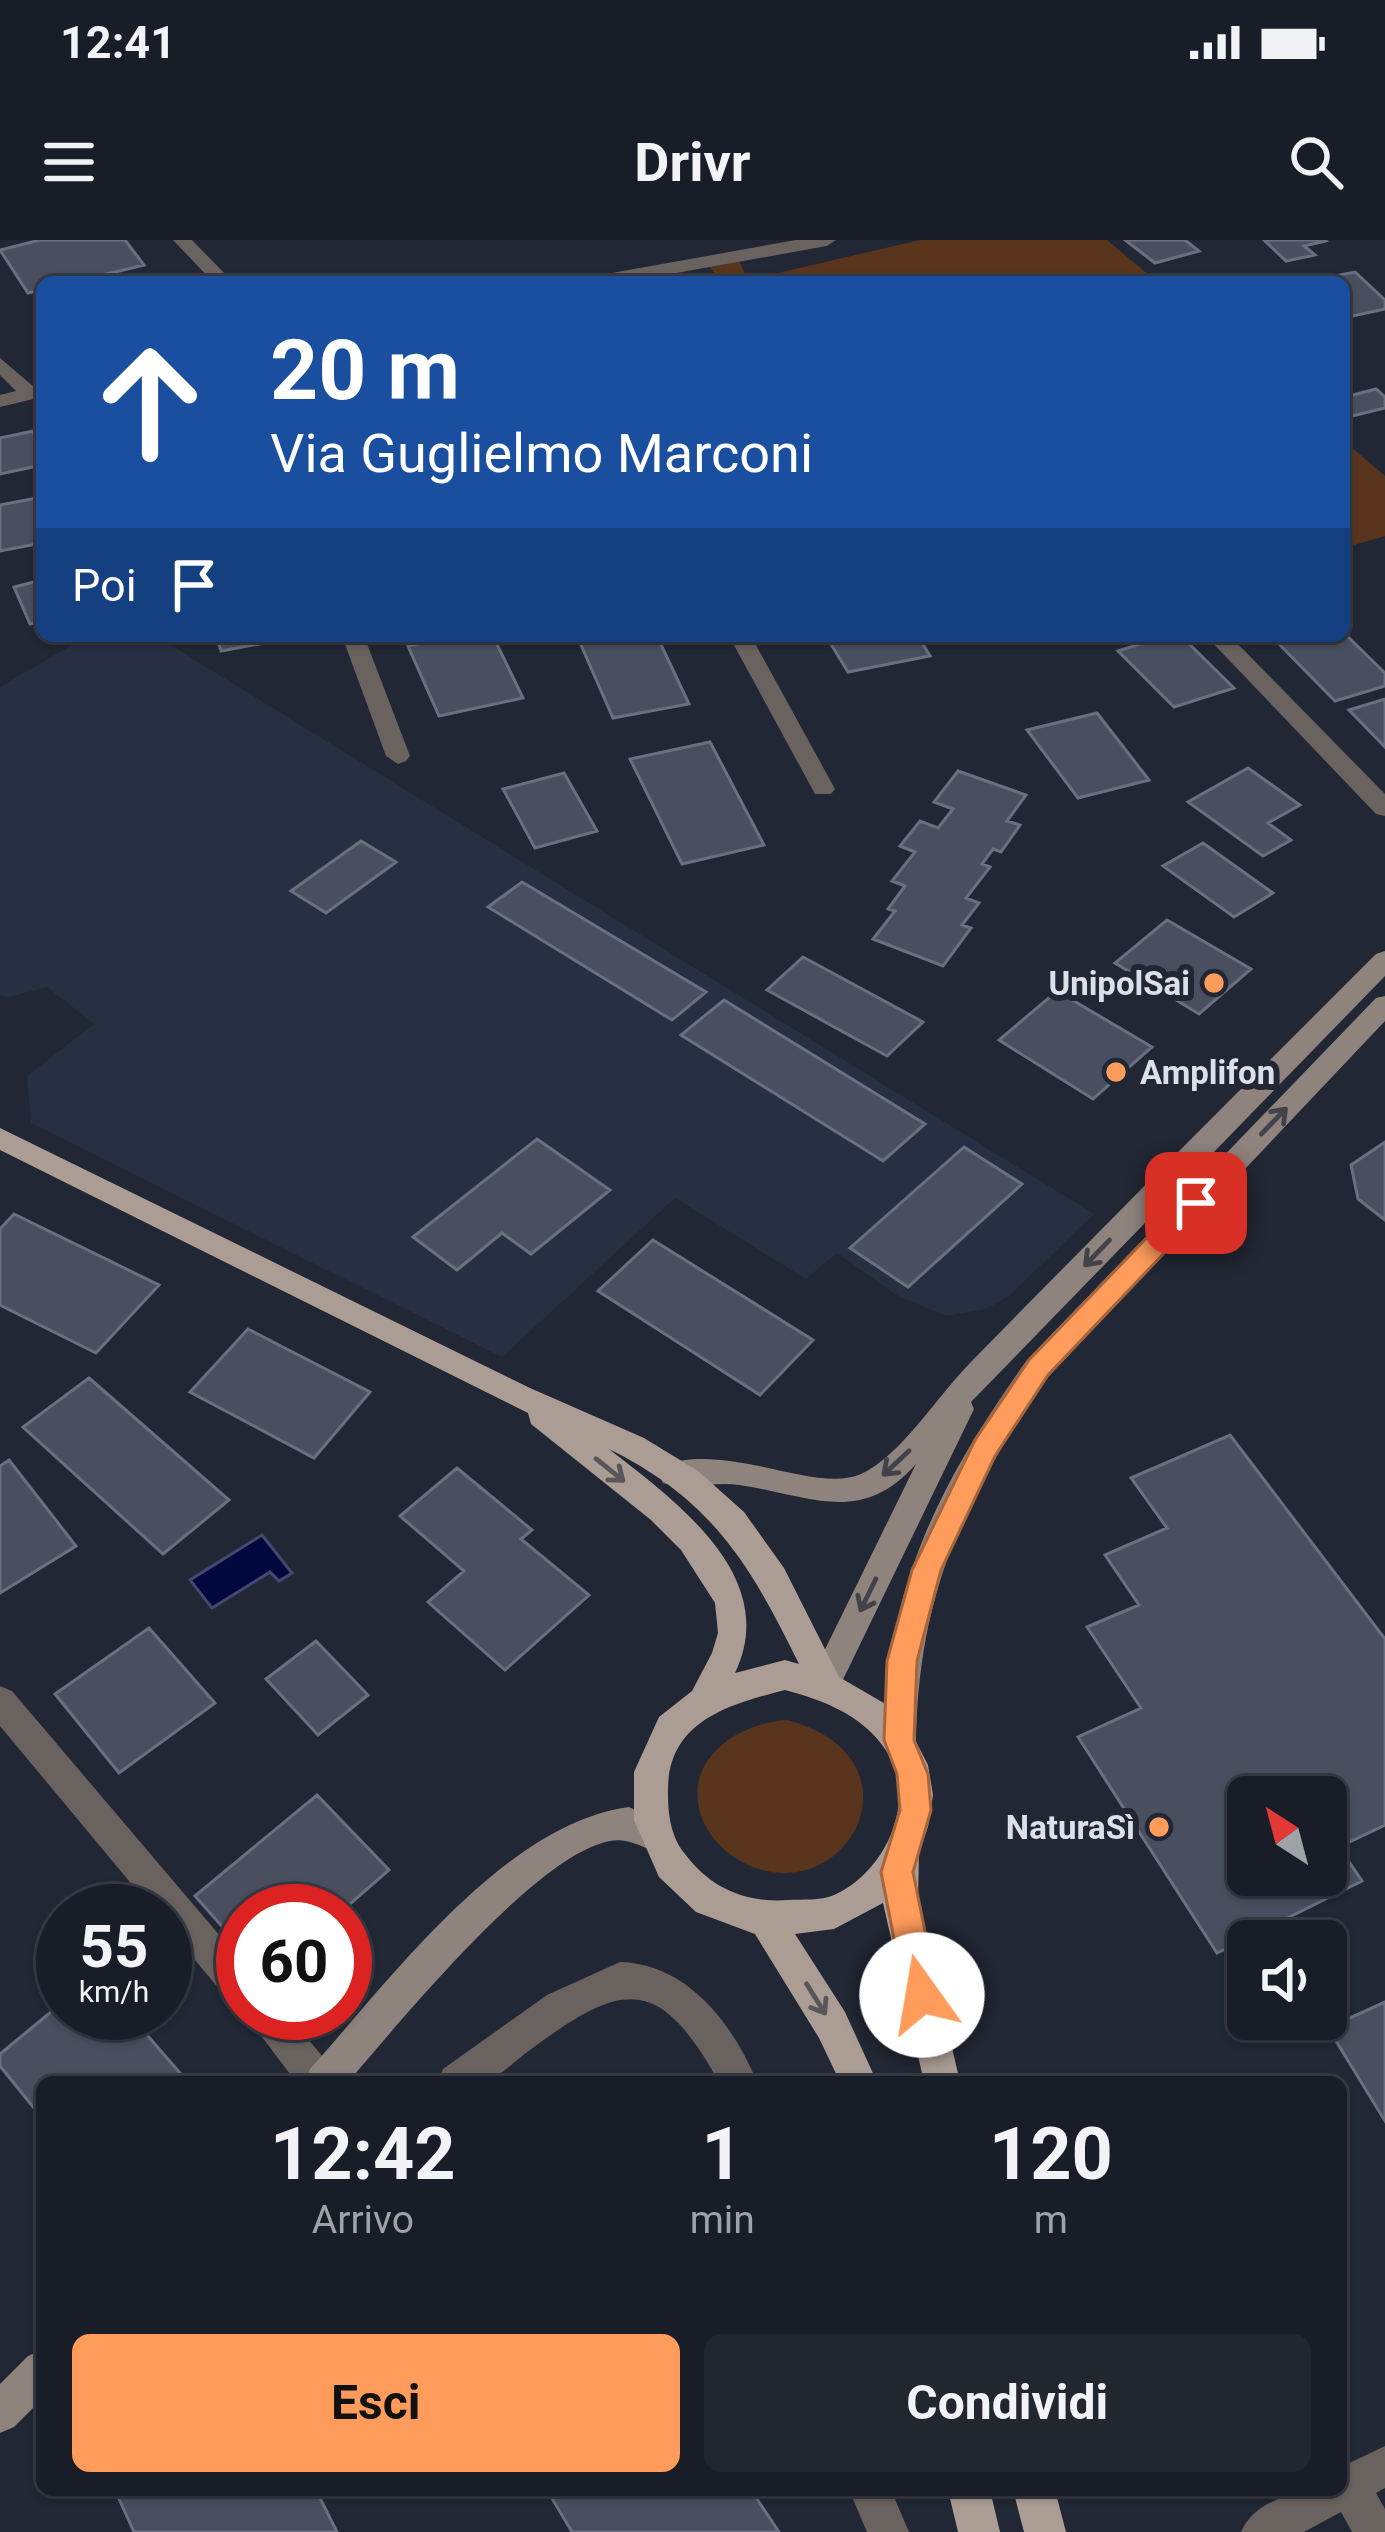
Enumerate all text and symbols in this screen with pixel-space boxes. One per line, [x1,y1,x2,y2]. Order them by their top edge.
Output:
text: 12:41 [60,16,176,69]
icon: menu [36,129,102,195]
icon: search [1283,129,1349,195]
text: Drivr [634,131,751,194]
text: 20 m [270,321,460,420]
icon: ahead [72,324,228,480]
text: Via Guglielmo Marconi [270,422,813,485]
icon: arrive [161,552,227,618]
text: Poi [72,559,137,612]
place label: UnipolSai [1048,964,1190,1003]
marker: UnipolSai [1201,970,1227,996]
place label: Amplifon [1140,1053,1275,1092]
marker: Amplifon [1103,1059,1129,1085]
one-way arrow [1260,1107,1288,1136]
pin [1145,1152,1247,1254]
icon: arrive [1163,1170,1229,1236]
one-way arrow [1083,1238,1112,1267]
one-way arrow [882,1448,912,1477]
one-way arrow [594,1455,625,1483]
one-way arrow [856,1576,878,1612]
north arrow [1227,1776,1347,1896]
map controls [1227,1776,1347,2040]
place label: NaturaSì [1006,1808,1135,1847]
marker: NaturaSì [1146,1814,1172,1840]
speed limit sign: 60 [216,1884,372,2040]
text: 55 [80,1911,148,1982]
button: sound [1227,1920,1347,2040]
position arrow [859,1932,985,2058]
text: km/h [79,1974,149,2009]
one-way arrow [804,1981,828,2015]
text: 12:42 [270,2112,456,2197]
text: 1 [702,2112,743,2197]
text: 120 [989,2112,1113,2197]
text: Arrivo [312,2197,414,2243]
text: min [690,2197,755,2243]
text: m [1034,2197,1068,2243]
button: Esci [72,2334,680,2472]
button: Condividi [704,2334,1311,2472]

